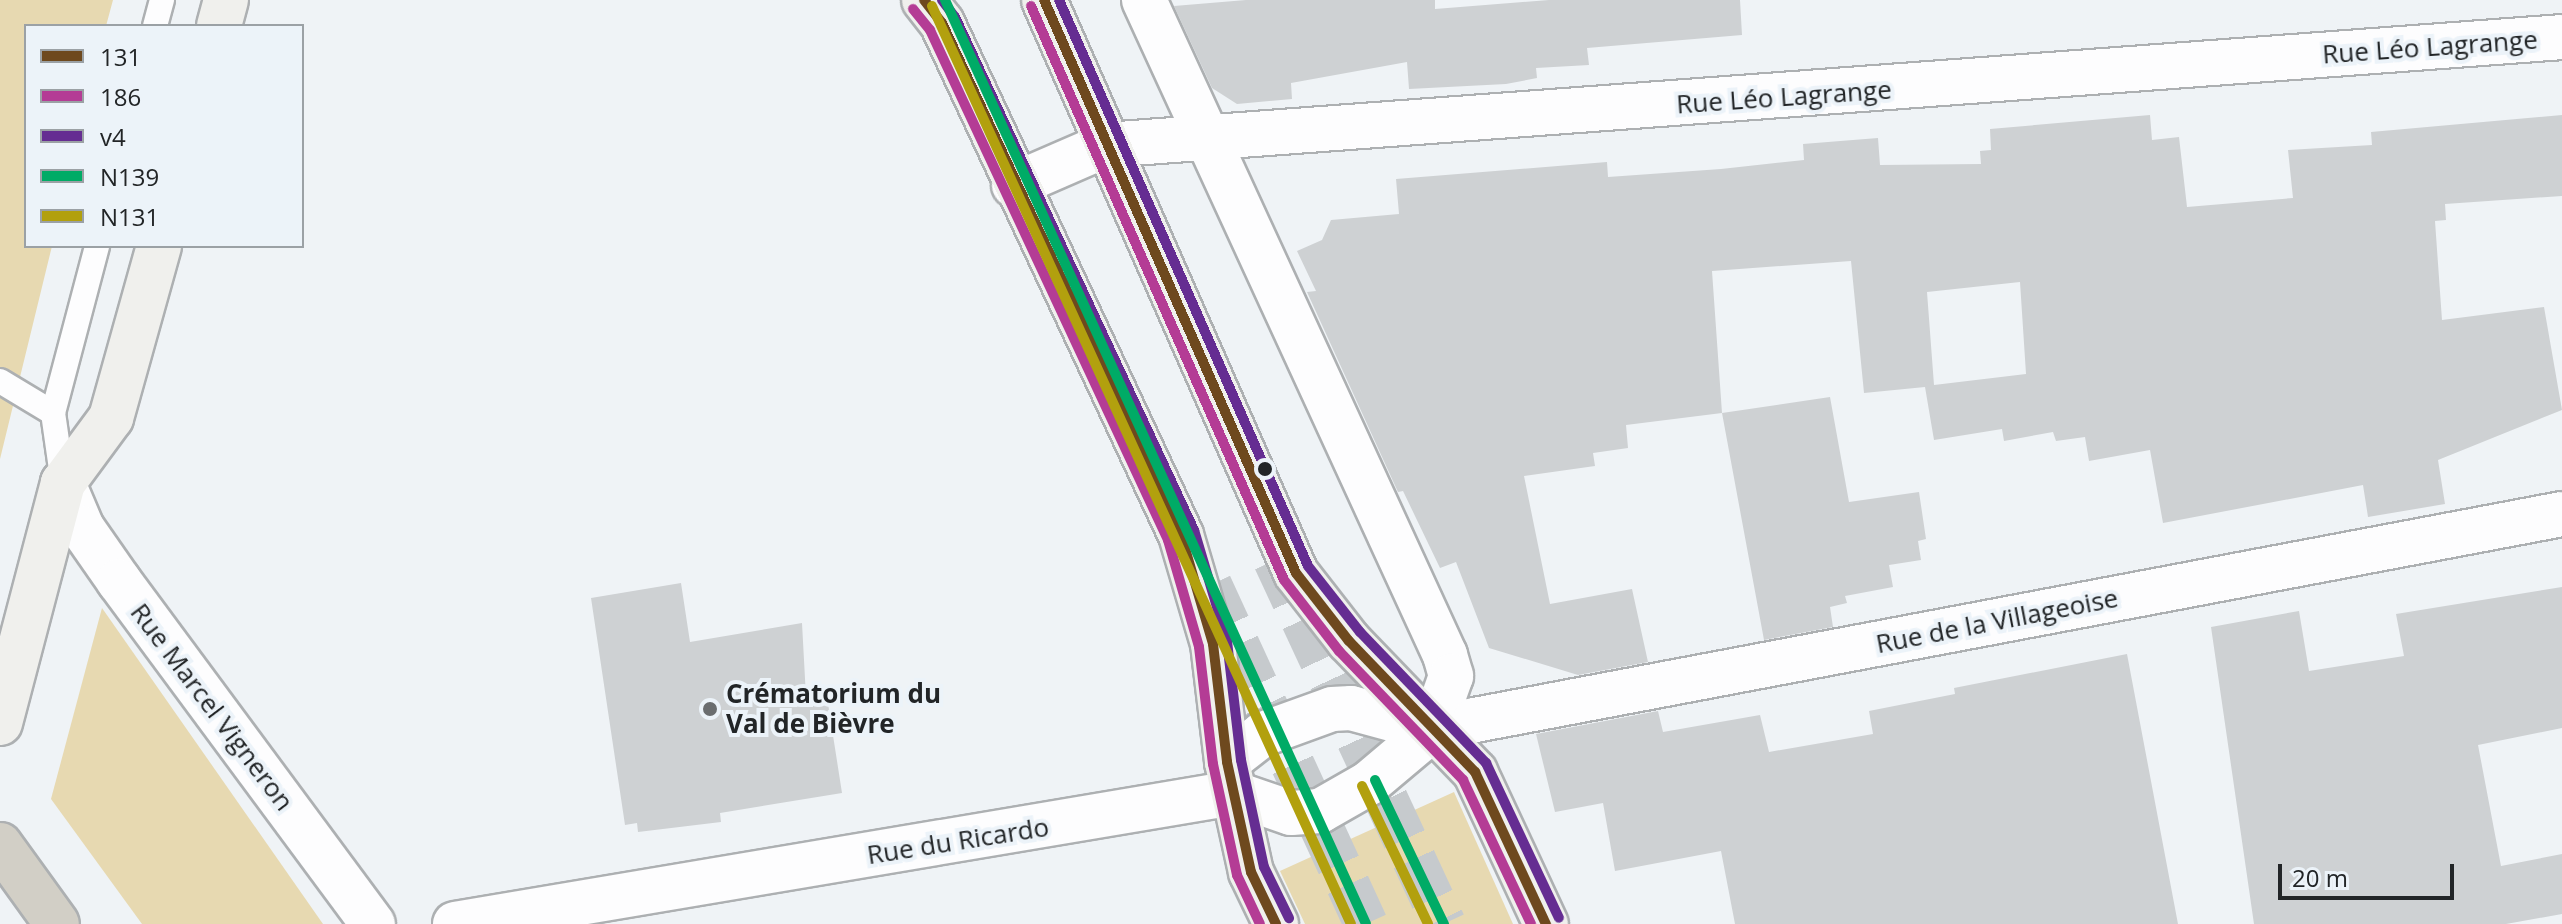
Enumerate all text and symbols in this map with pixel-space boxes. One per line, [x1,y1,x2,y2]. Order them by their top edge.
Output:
legend [24,24,304,248]
street label: Rue Léo Lagrange [2321,24,2539,70]
text: 131 [100,40,141,73]
street label: Rue Léo Lagrange [1675,74,1893,120]
text: 186 [100,80,141,113]
text: v4 [100,120,126,153]
text: N139 [100,160,159,193]
text: N131 [100,200,159,233]
unlabelled marker [1257,461,1273,477]
street label: Rue de la Villageoise [1873,582,2121,660]
street label: Rue Marcel Vigneron [124,597,300,817]
place label: Crématorium du Val de Bièvre [726,678,941,740]
marker: Crématorium du Val de Bièvre [701,700,719,718]
street label: Rue du Ricardo [865,811,1051,871]
scale bar [2282,848,2458,898]
text: 20 m [2292,861,2348,894]

